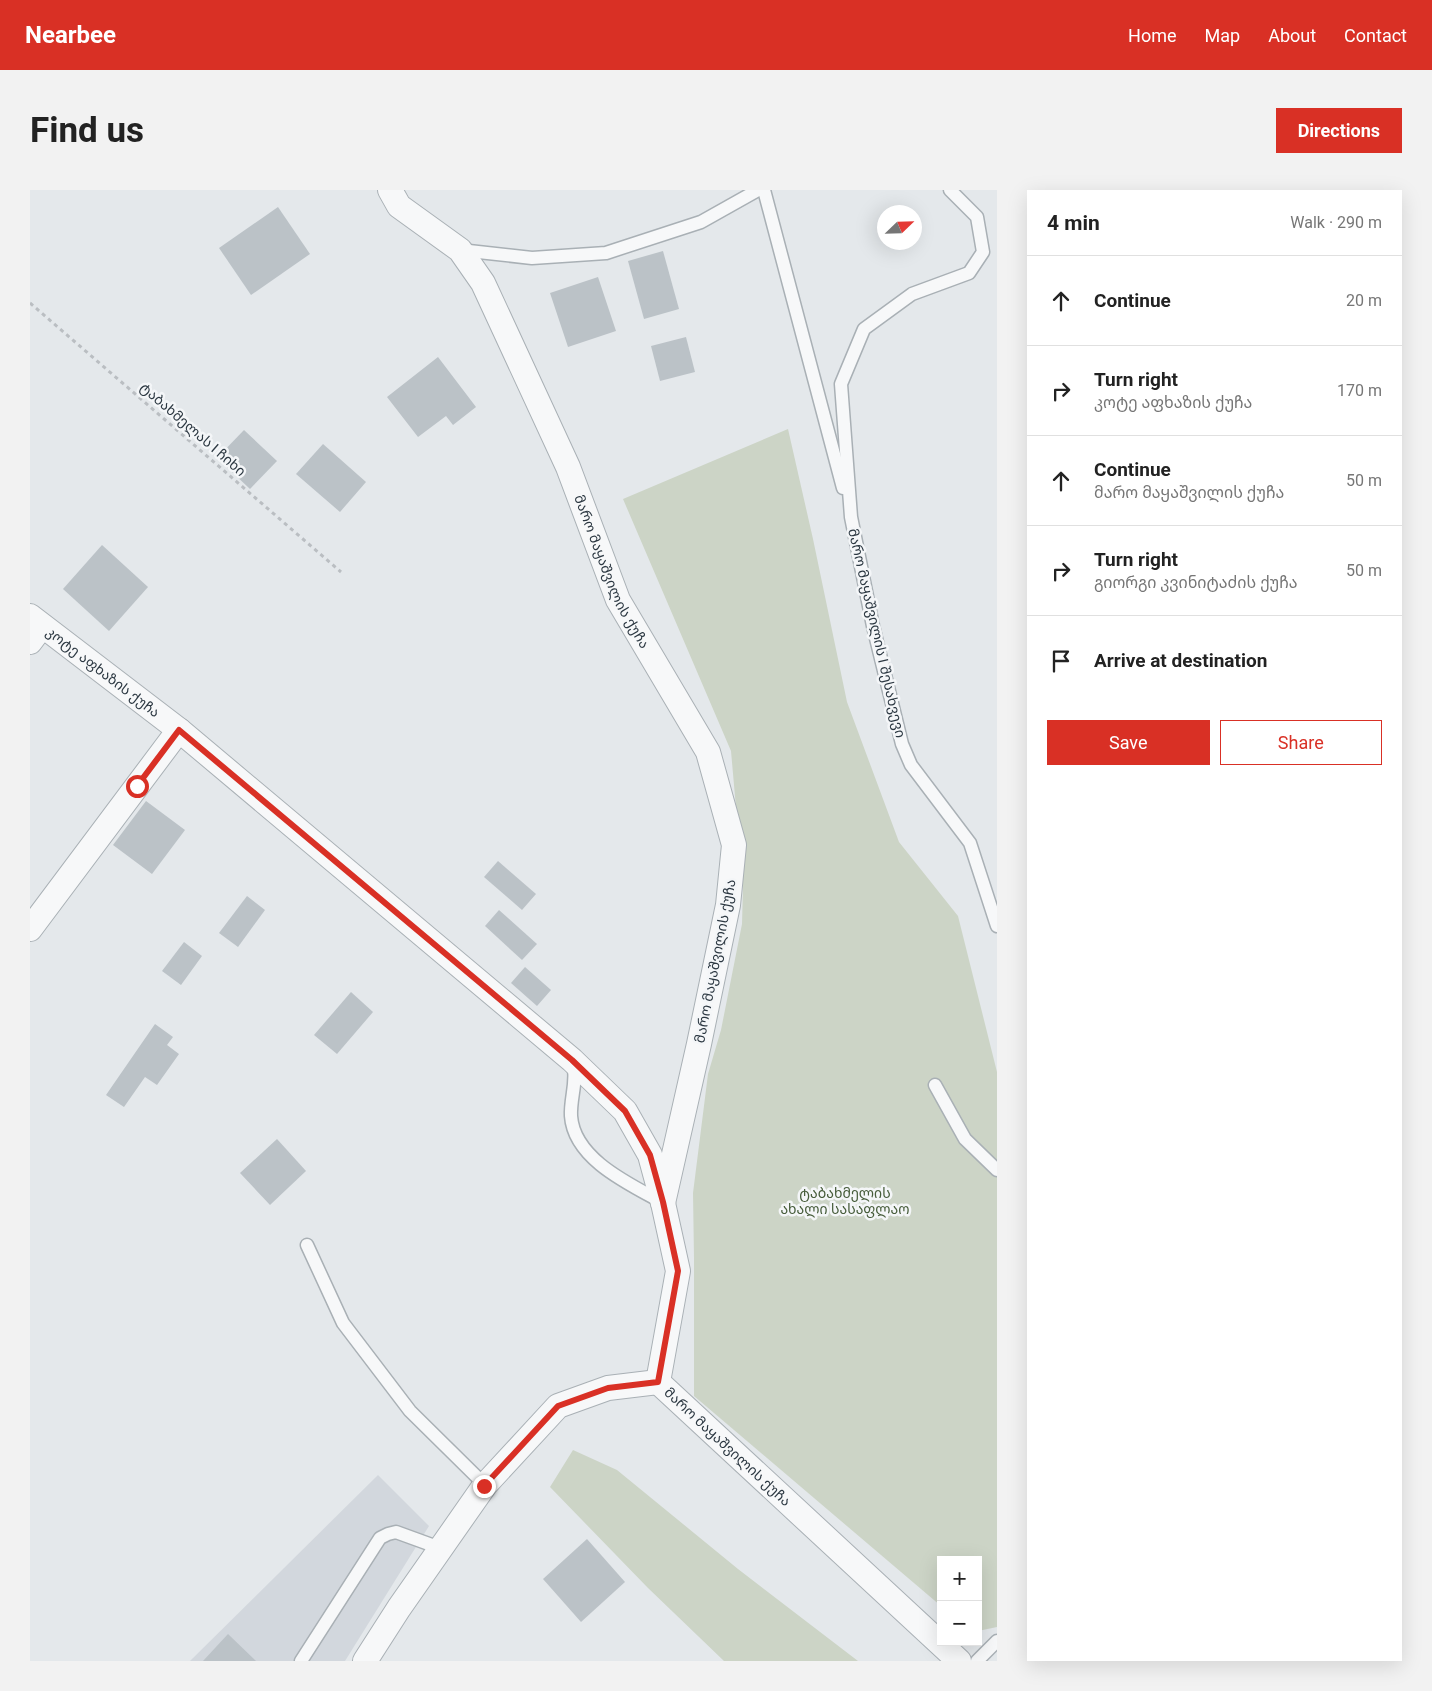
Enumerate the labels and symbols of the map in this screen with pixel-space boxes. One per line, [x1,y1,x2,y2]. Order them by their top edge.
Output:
north arrow [877,205,922,250]
street label: ტაბახმელას I ჩიხი [136,379,249,480]
street label: მარო მაყაშვილის ქუჩა [571,492,653,651]
street label: მარო მაყაშვილის I შესახვევი [844,527,909,739]
street label: კოტე აფხაზის ქუჩა [43,623,163,720]
route start [126,775,149,798]
street label: მარო მაყაშვილის ქუჩა [691,878,740,1044]
park label: ტაბახმელის ახალი სასაფლაო [780,1185,910,1218]
street label: მარო მაყაშვილის ქუჩა [661,1384,794,1509]
route end [473,1475,496,1498]

